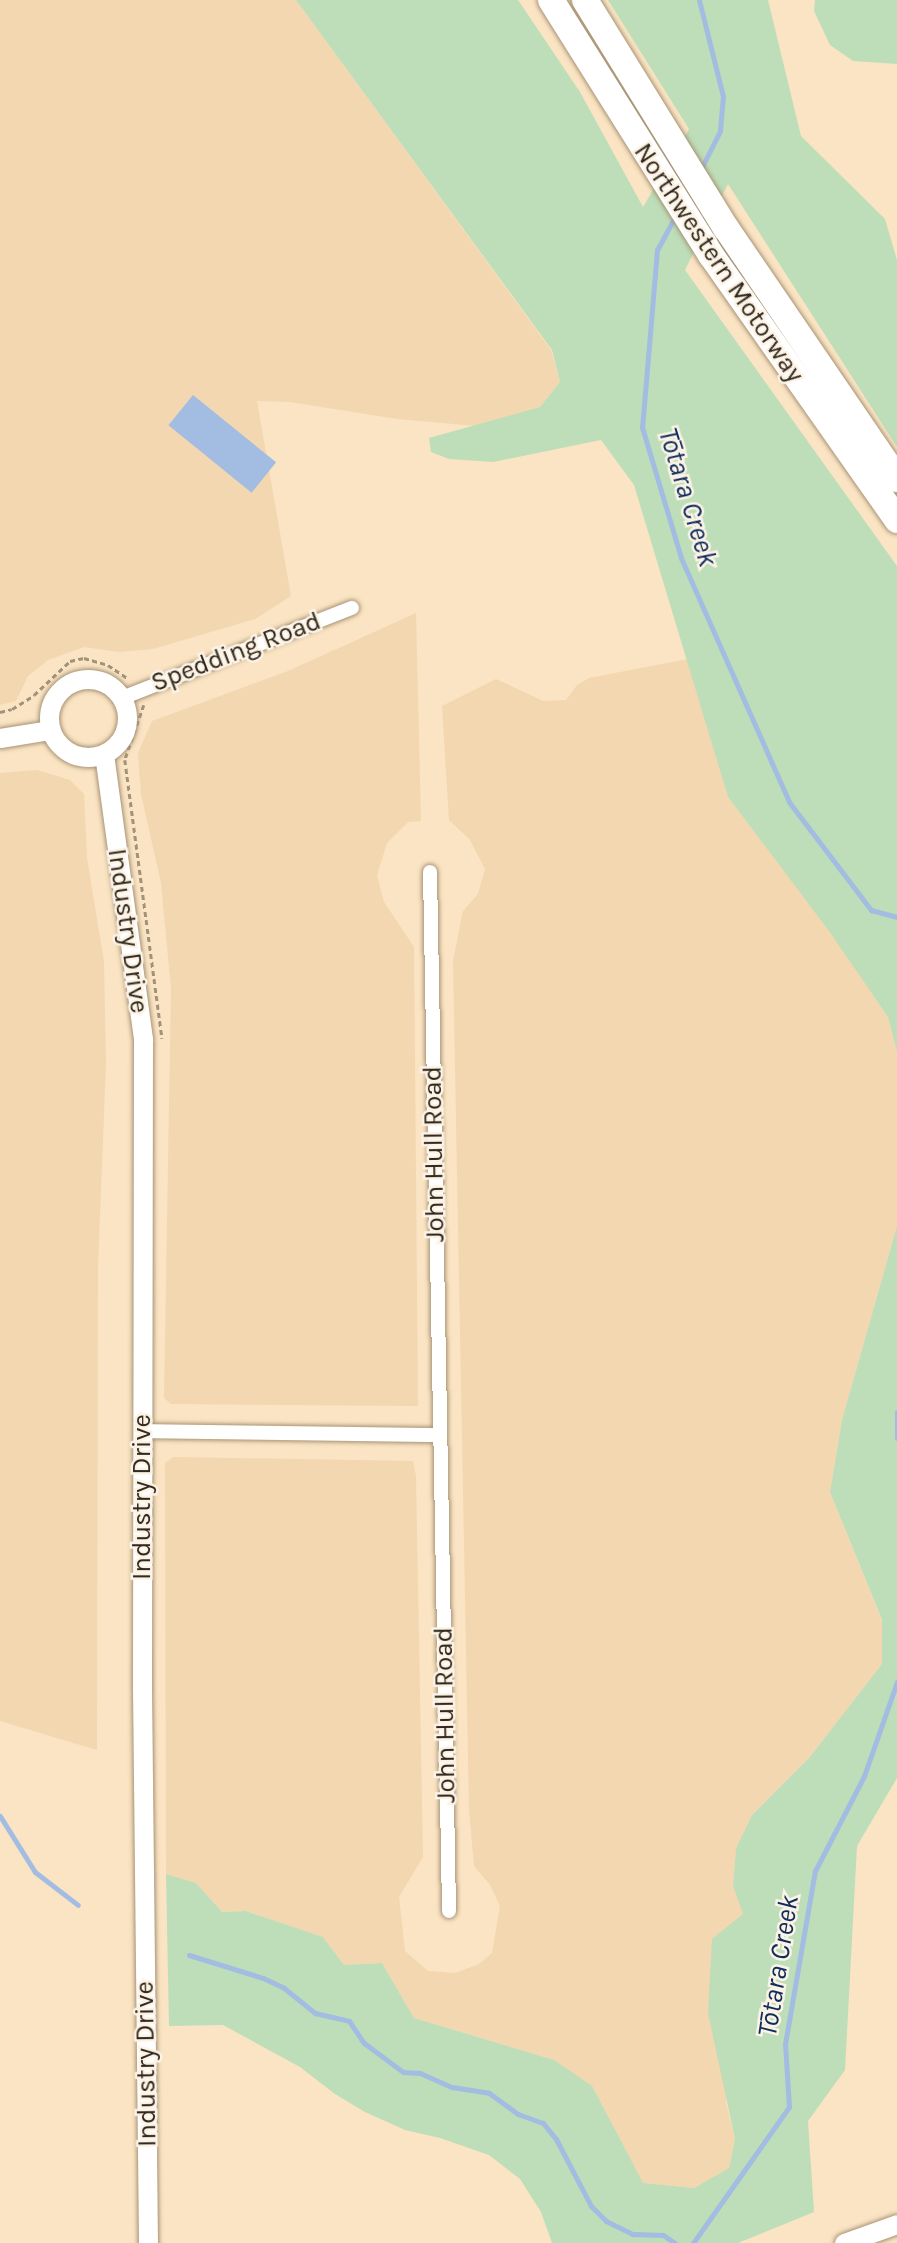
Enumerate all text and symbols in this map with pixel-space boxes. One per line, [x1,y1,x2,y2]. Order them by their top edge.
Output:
street label: Northwestern Motorway [627,137,811,389]
water label: Tōtara Creek [651,424,725,570]
street label: Spedding Road [147,605,325,699]
street label: Industry Drive [101,847,155,1015]
street label: John Hull Road [417,1066,451,1242]
street label: Industry Drive [126,1414,158,1580]
street label: John Hull Road [428,1627,462,1803]
water label: Tōtara Creek [750,1893,806,2039]
street label: Industry Drive [129,1981,163,2147]

